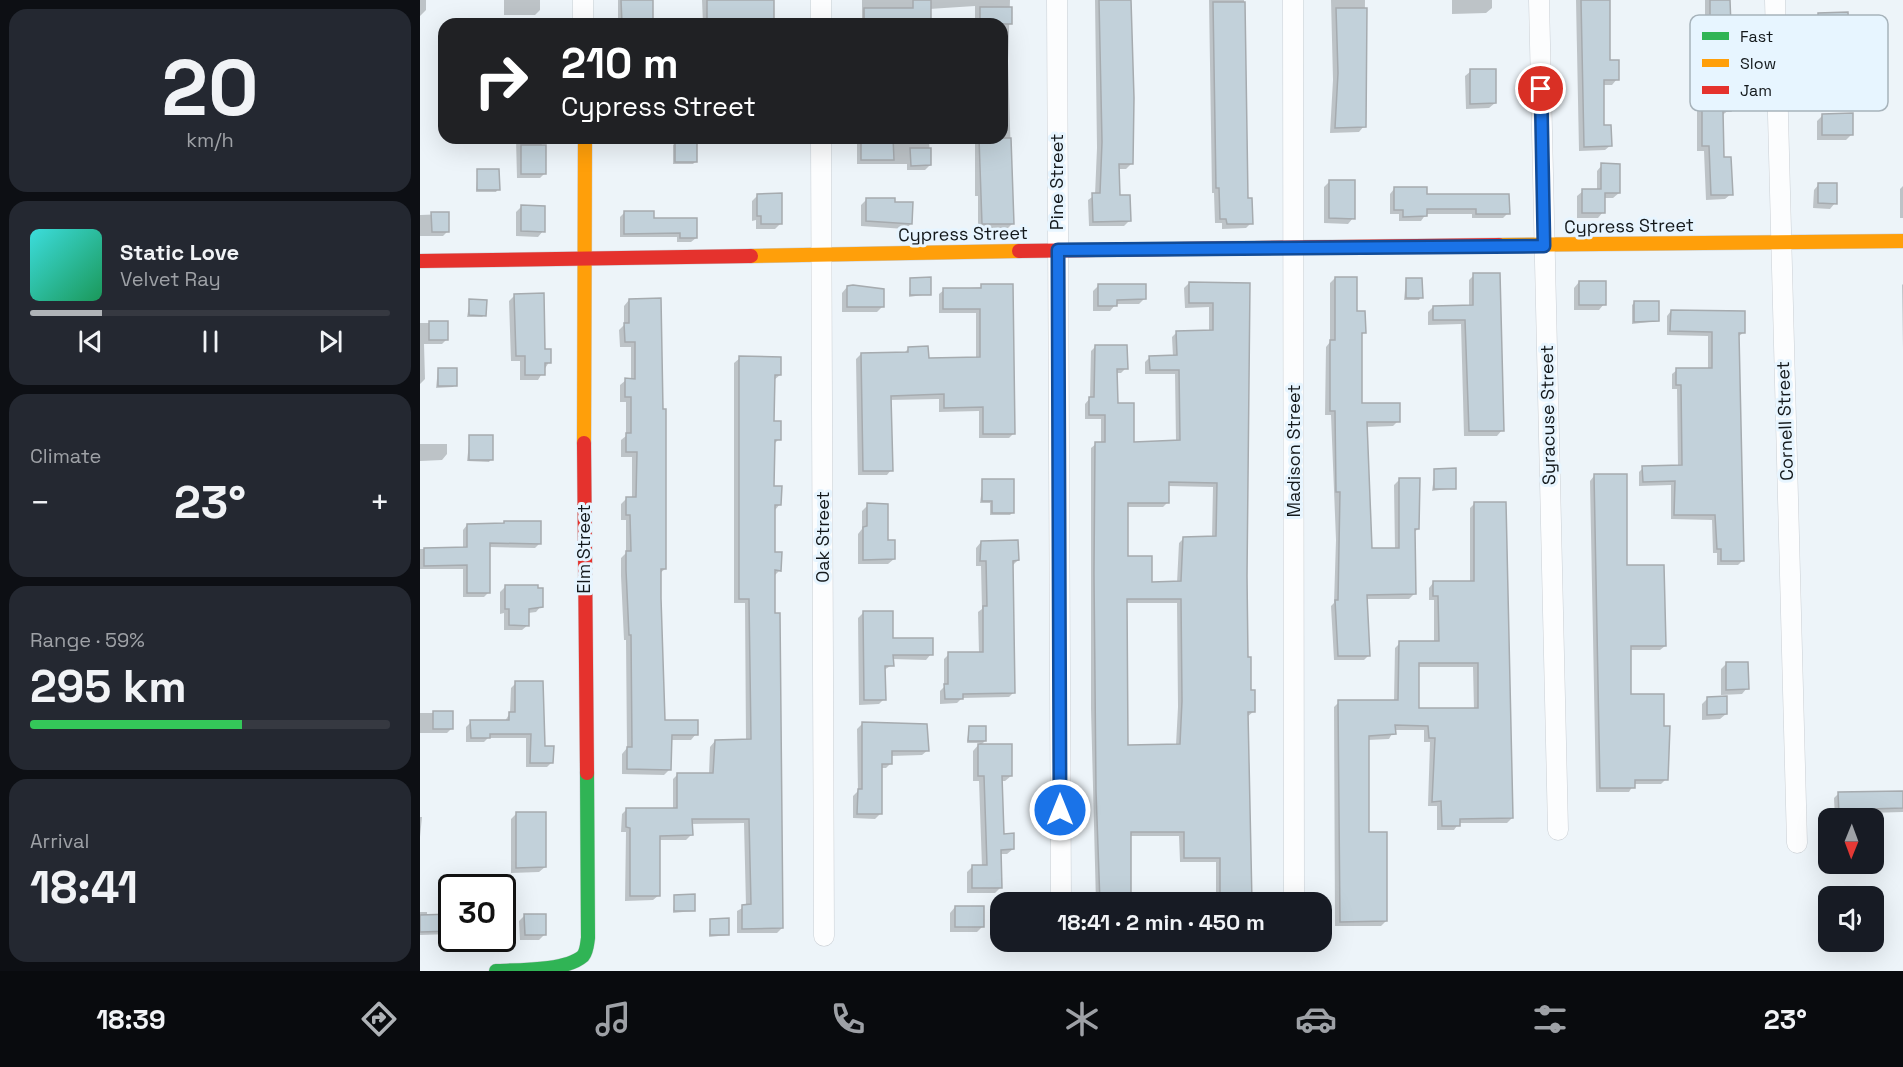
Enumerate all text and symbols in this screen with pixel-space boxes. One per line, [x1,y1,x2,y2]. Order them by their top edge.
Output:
legend [1690,15,1888,111]
text: Fast [1740,26,1773,47]
text: 210 m [561,37,679,90]
text: 20 [162,38,258,138]
icon: right [462,42,540,120]
text: Slow [1740,53,1776,74]
pin [1515,63,1566,114]
icon: arrive [1524,72,1557,105]
text: Jam [1740,80,1772,101]
text: Cypress Street [561,89,756,124]
text: km/h [186,127,234,153]
street label: Pine Street [1045,134,1068,230]
street label: Cypress Street [1564,213,1694,238]
street label: Cypress Street [898,221,1028,246]
text: Static Love [120,238,239,266]
text: Velvet Ray [120,266,221,292]
icon: previous [74,325,107,358]
icon: pause [194,325,227,358]
icon: next [314,325,347,358]
street label: Syracuse Street [1535,345,1560,485]
street label: Cornell Street [1771,361,1798,481]
street label: Madison Street [1282,385,1305,517]
text: Climate [30,443,101,469]
text: 23° [174,474,246,531]
text: − [30,482,50,524]
text: + [370,482,390,524]
street label: Oak Street [811,491,834,583]
street label: Elm Street [572,504,595,594]
text: Range · 59% [30,627,145,653]
text: 295 km [30,658,187,715]
position arrow [1028,778,1092,842]
north arrow [1818,808,1884,874]
map controls [1818,808,1884,952]
text: Arrival [30,828,89,854]
text: 18:41 [30,859,138,916]
speed limit sign: 30 [438,874,516,952]
button: sound [1818,886,1884,952]
text: 18:41 · 2 min · 450 m [1057,908,1265,936]
icon: directions [358,998,400,1040]
icon: music [592,998,634,1040]
icon: phone [827,998,869,1040]
icon: climate [1061,998,1103,1040]
icon: car [1295,998,1337,1040]
icon: filters [1529,998,1571,1040]
text: 18:39 [96,1002,166,1037]
text: 23° [1764,1002,1807,1037]

